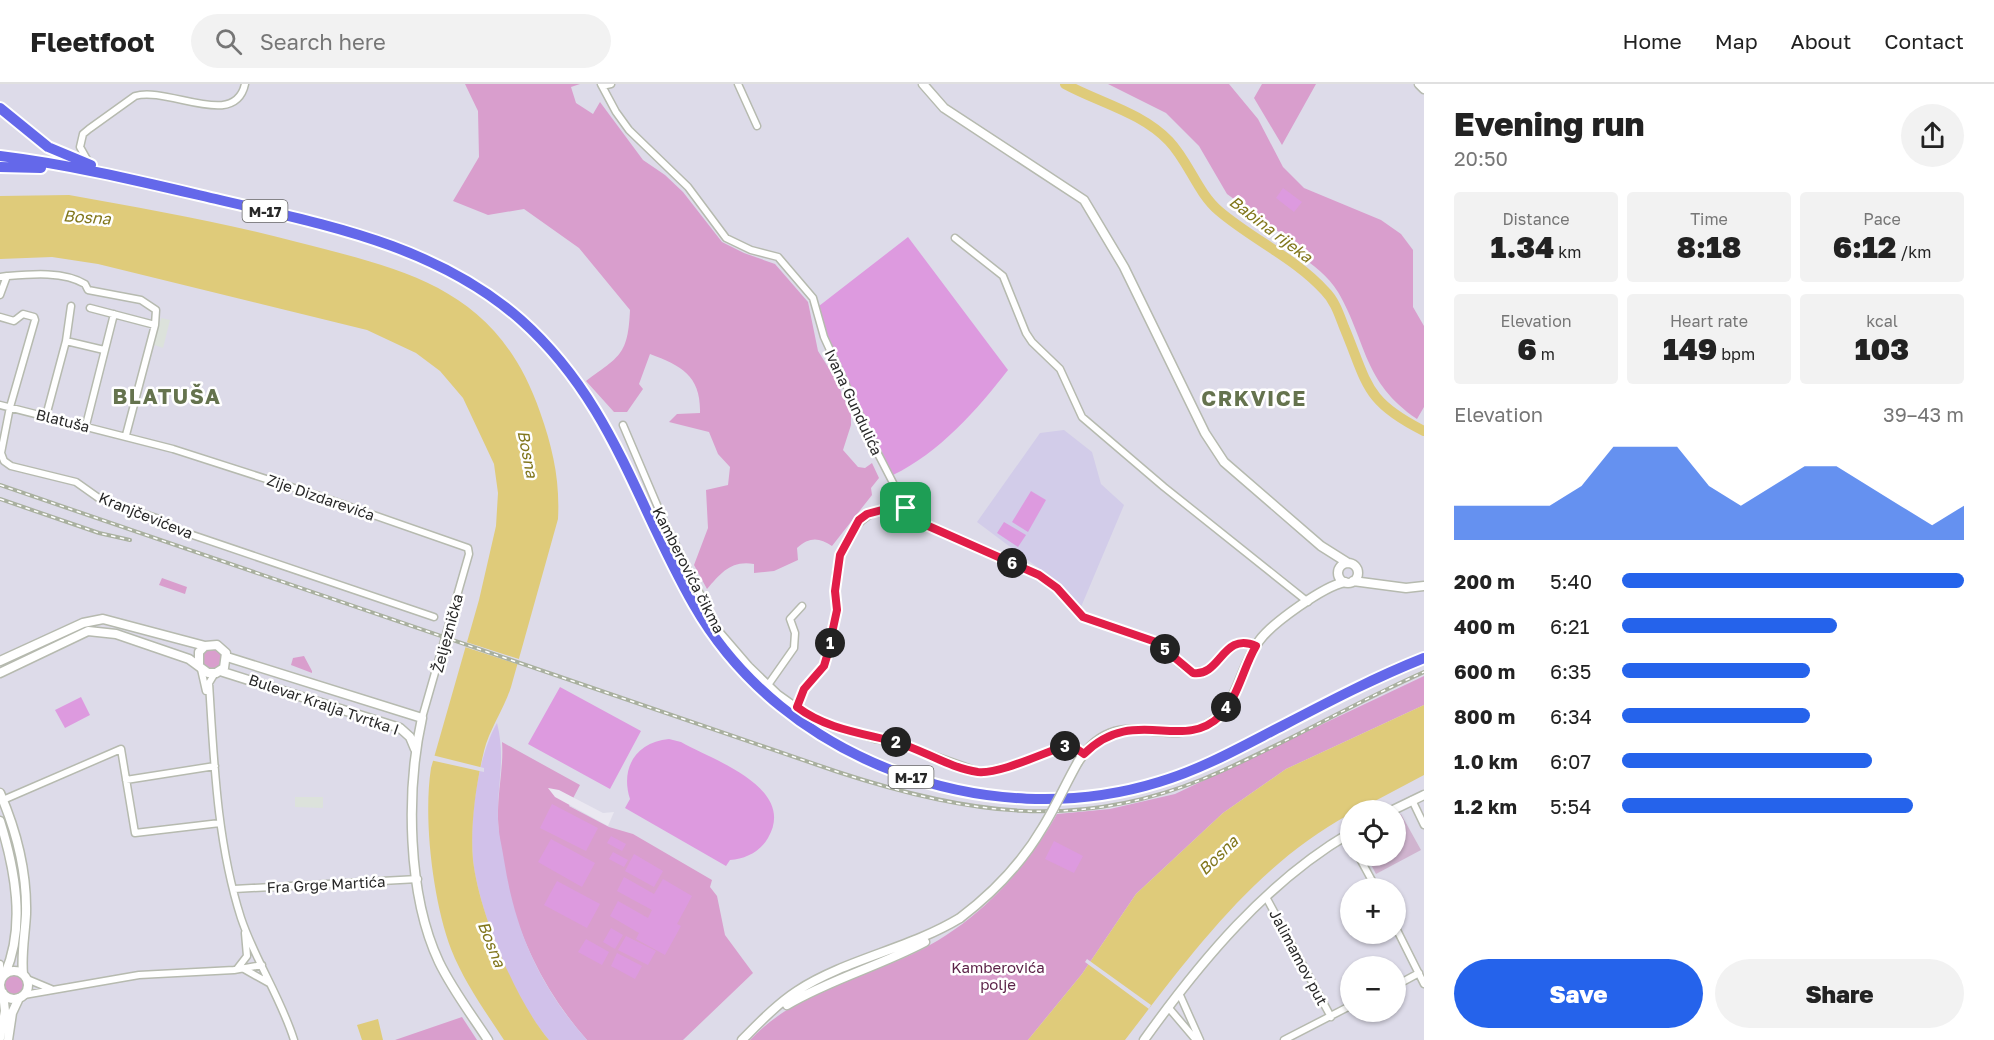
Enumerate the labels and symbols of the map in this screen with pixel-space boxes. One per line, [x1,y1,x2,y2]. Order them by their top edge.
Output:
water label: Babina rijeka [1226,191,1317,267]
road number: M-17 [242,200,288,222]
water label: Bosna [63,205,112,229]
street label: Ivana Gundulića [821,346,887,458]
district label: BLATUŠA [113,383,221,409]
district label: CRKVICE [1201,385,1307,411]
street label: Blatuša [34,405,92,435]
water label: Bosna [514,429,543,480]
street label: Zije Dizdarevića [265,470,377,524]
pin [880,482,931,533]
street label: Kranjčevićeva [96,488,196,542]
street label: Kamberovića čikma [649,504,729,636]
pin: 6 [997,548,1027,578]
street label: Željeznička [428,592,466,674]
pin: 1 [815,628,845,658]
pin: 5 [1150,634,1180,664]
street label: Bulevar Kralja Tvrtka I [247,670,401,738]
pin: 4 [1211,692,1241,722]
pin: 2 [881,727,911,757]
pin: 3 [1050,731,1080,761]
road number: M-17 [888,766,934,788]
water label: Bosna [1194,831,1243,879]
street label: Fra Grge Martića [266,872,386,896]
street label: Jalimamov put [1266,906,1332,1008]
water label: Bosna [474,918,511,971]
park label: Kamberovića polje [951,958,1045,993]

